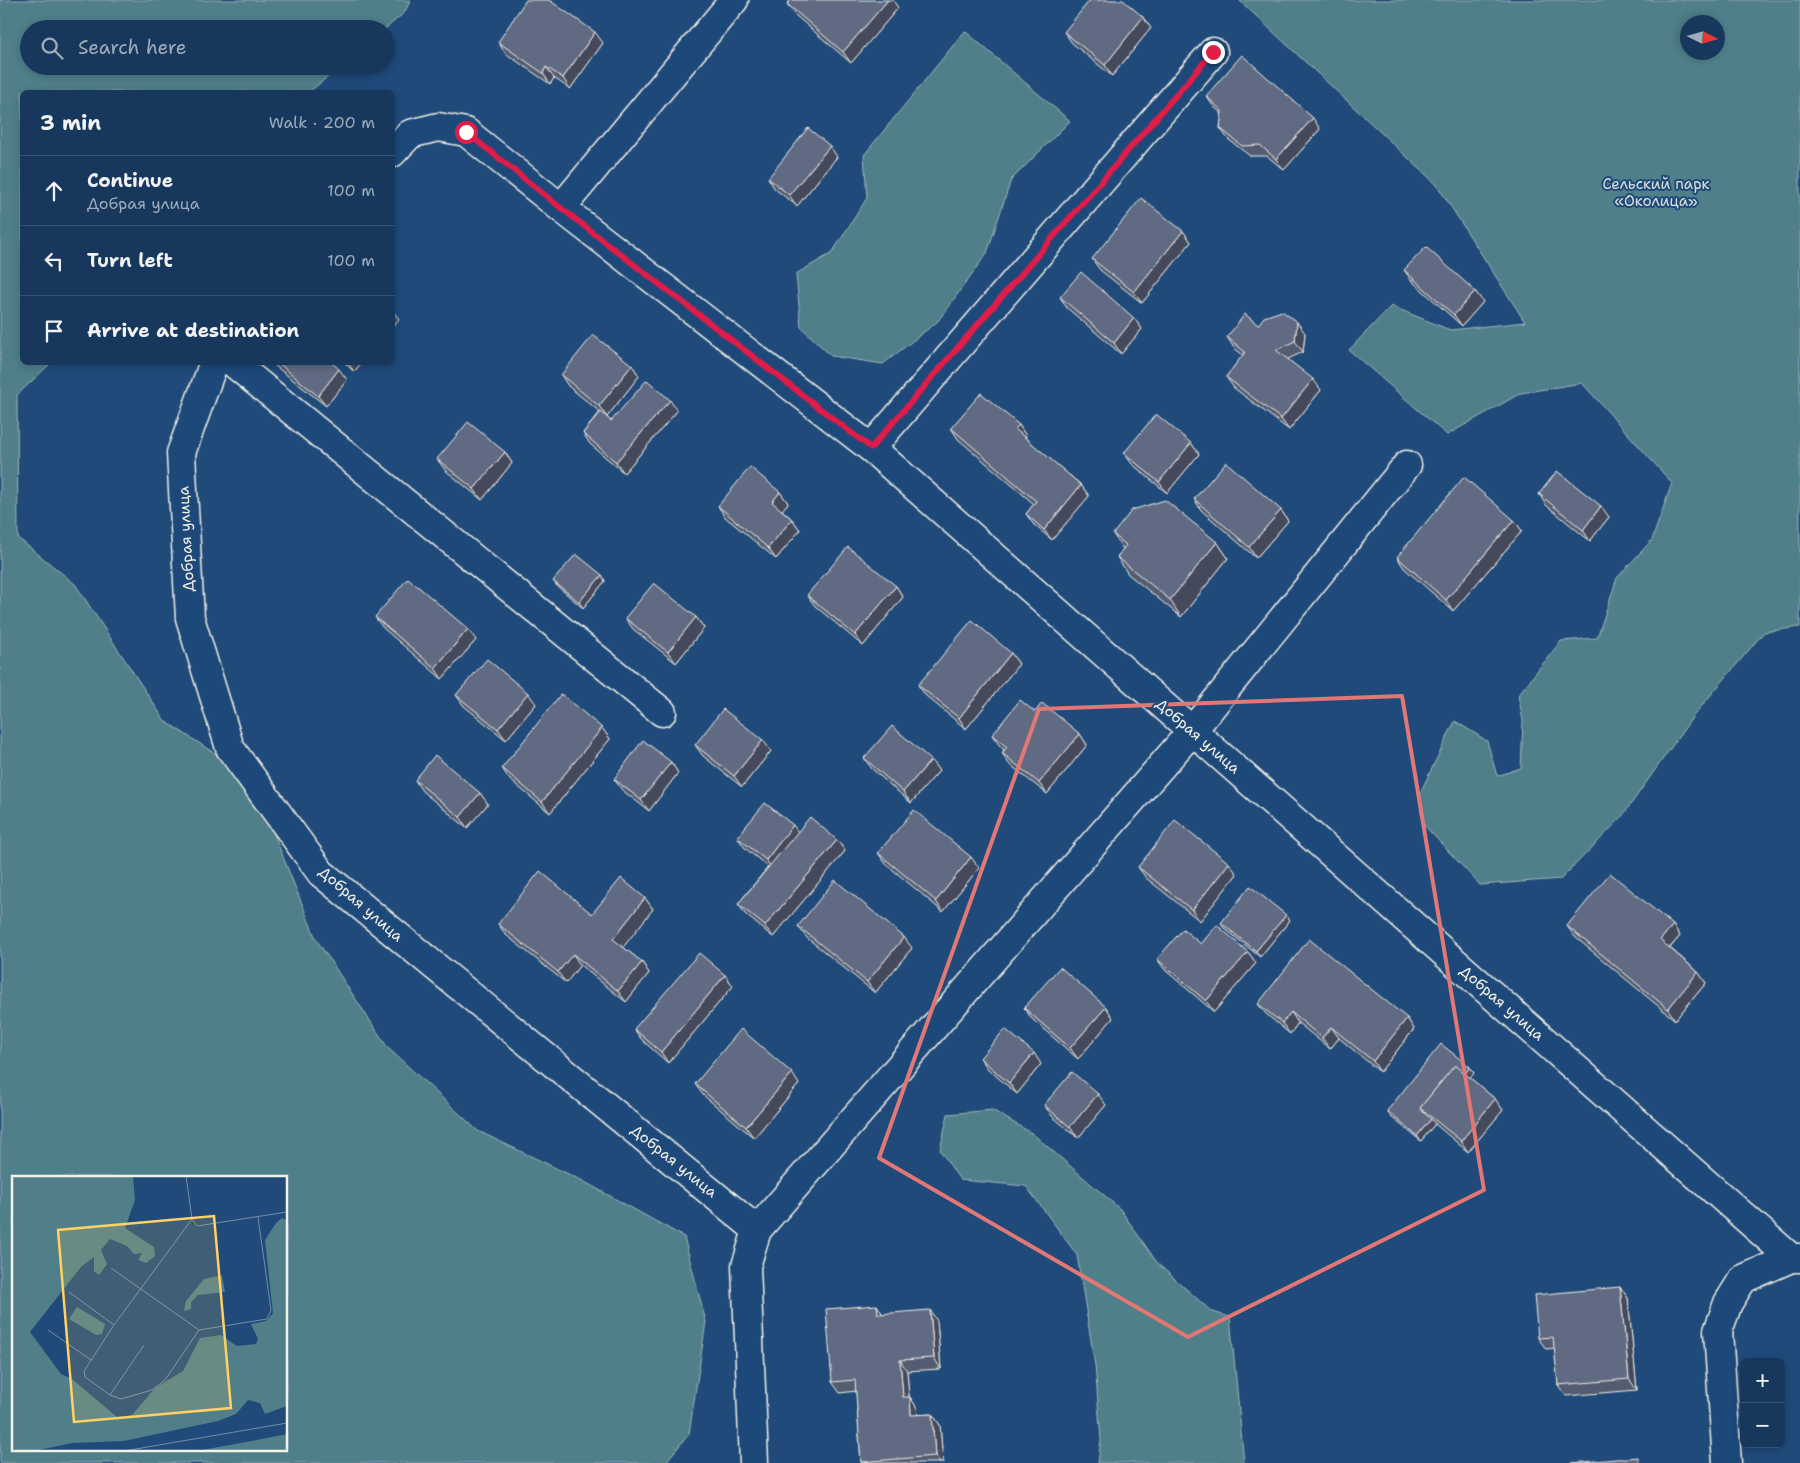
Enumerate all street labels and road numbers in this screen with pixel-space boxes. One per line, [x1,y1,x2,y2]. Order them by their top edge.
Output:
street label: Добрая улица [173,485,199,592]
street label: Добрая улица [1152,694,1245,779]
street label: Добрая улица [315,862,408,947]
street label: Добрая улица [1456,961,1549,1046]
street label: Добрая улица [627,1120,722,1202]

